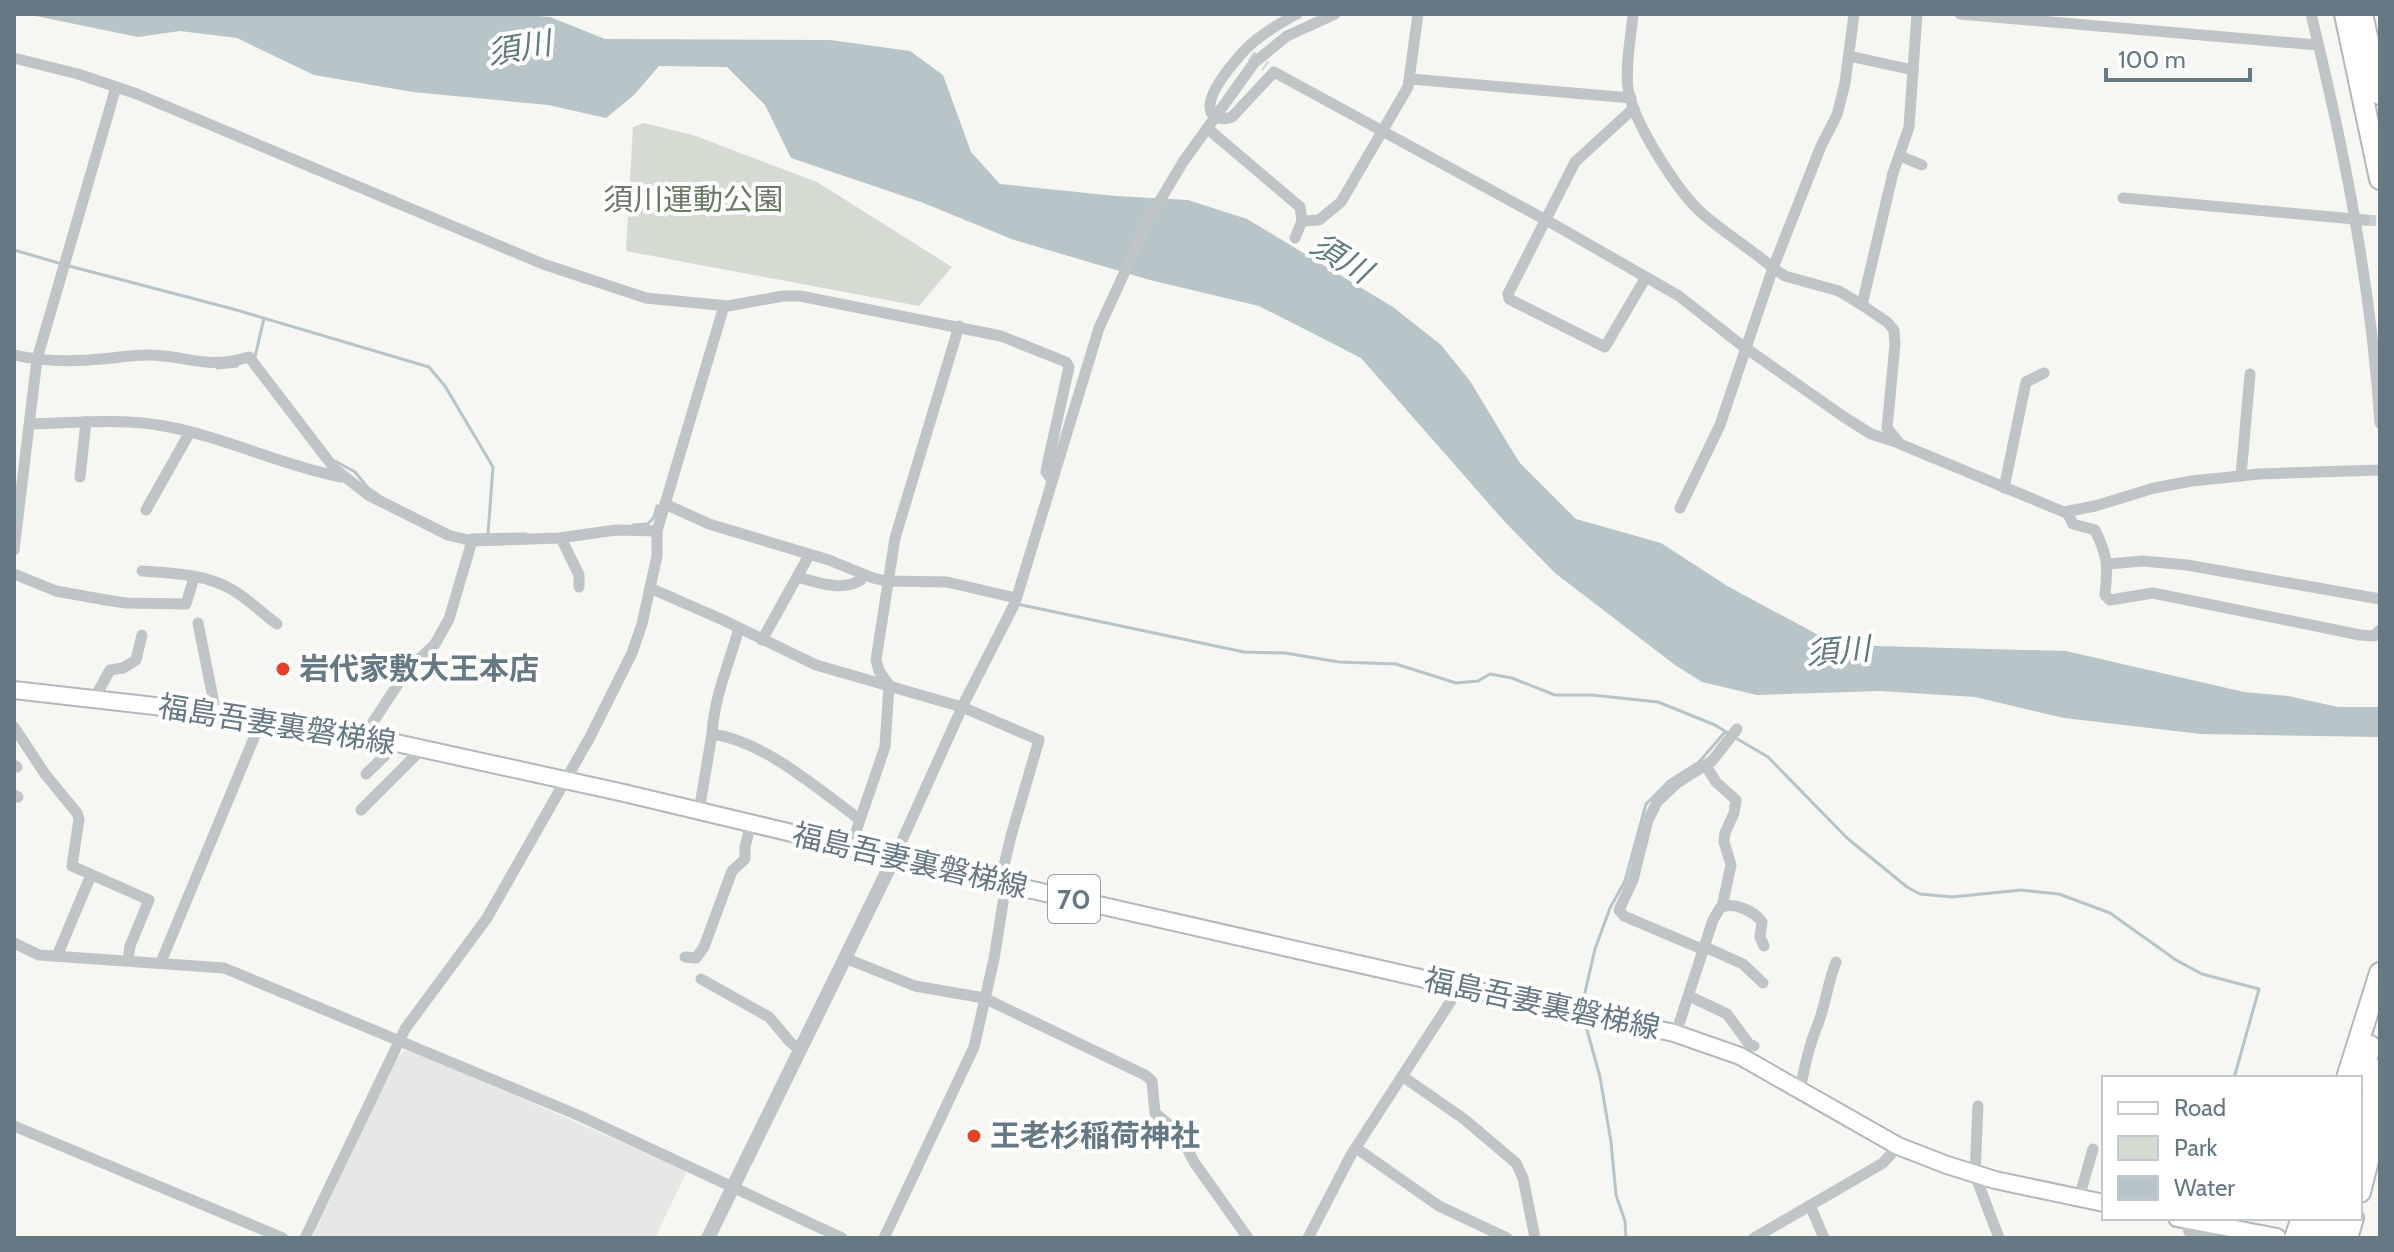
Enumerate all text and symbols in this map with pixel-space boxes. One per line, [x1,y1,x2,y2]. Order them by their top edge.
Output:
water label: 須川 [484,22,557,72]
scale bar [2106,32,2250,82]
text: 100 m [2118,45,2186,74]
park label: 須川運動公園 [603,181,783,218]
water label: 須川 [1304,224,1381,292]
water label: 須川 [1804,628,1875,673]
place label: 岩代家敷大王本店 [299,650,539,687]
marker: 岩代家敷大王本店 [274,660,292,678]
street label: 福島吾妻裏磐梯線 [156,687,398,762]
street label: 福島吾妻裏磐梯線 [789,815,1031,906]
road number: 70 [1048,875,1100,923]
street label: 福島吾妻裏磐梯線 [1421,960,1663,1047]
legend [2102,1076,2362,1220]
text: Road [2174,1093,2226,1122]
place label: 王老杉稲荷神社 [990,1117,1200,1154]
marker: 王老杉稲荷神社 [965,1127,983,1145]
text: Park [2174,1133,2217,1162]
text: Water [2174,1173,2235,1202]

